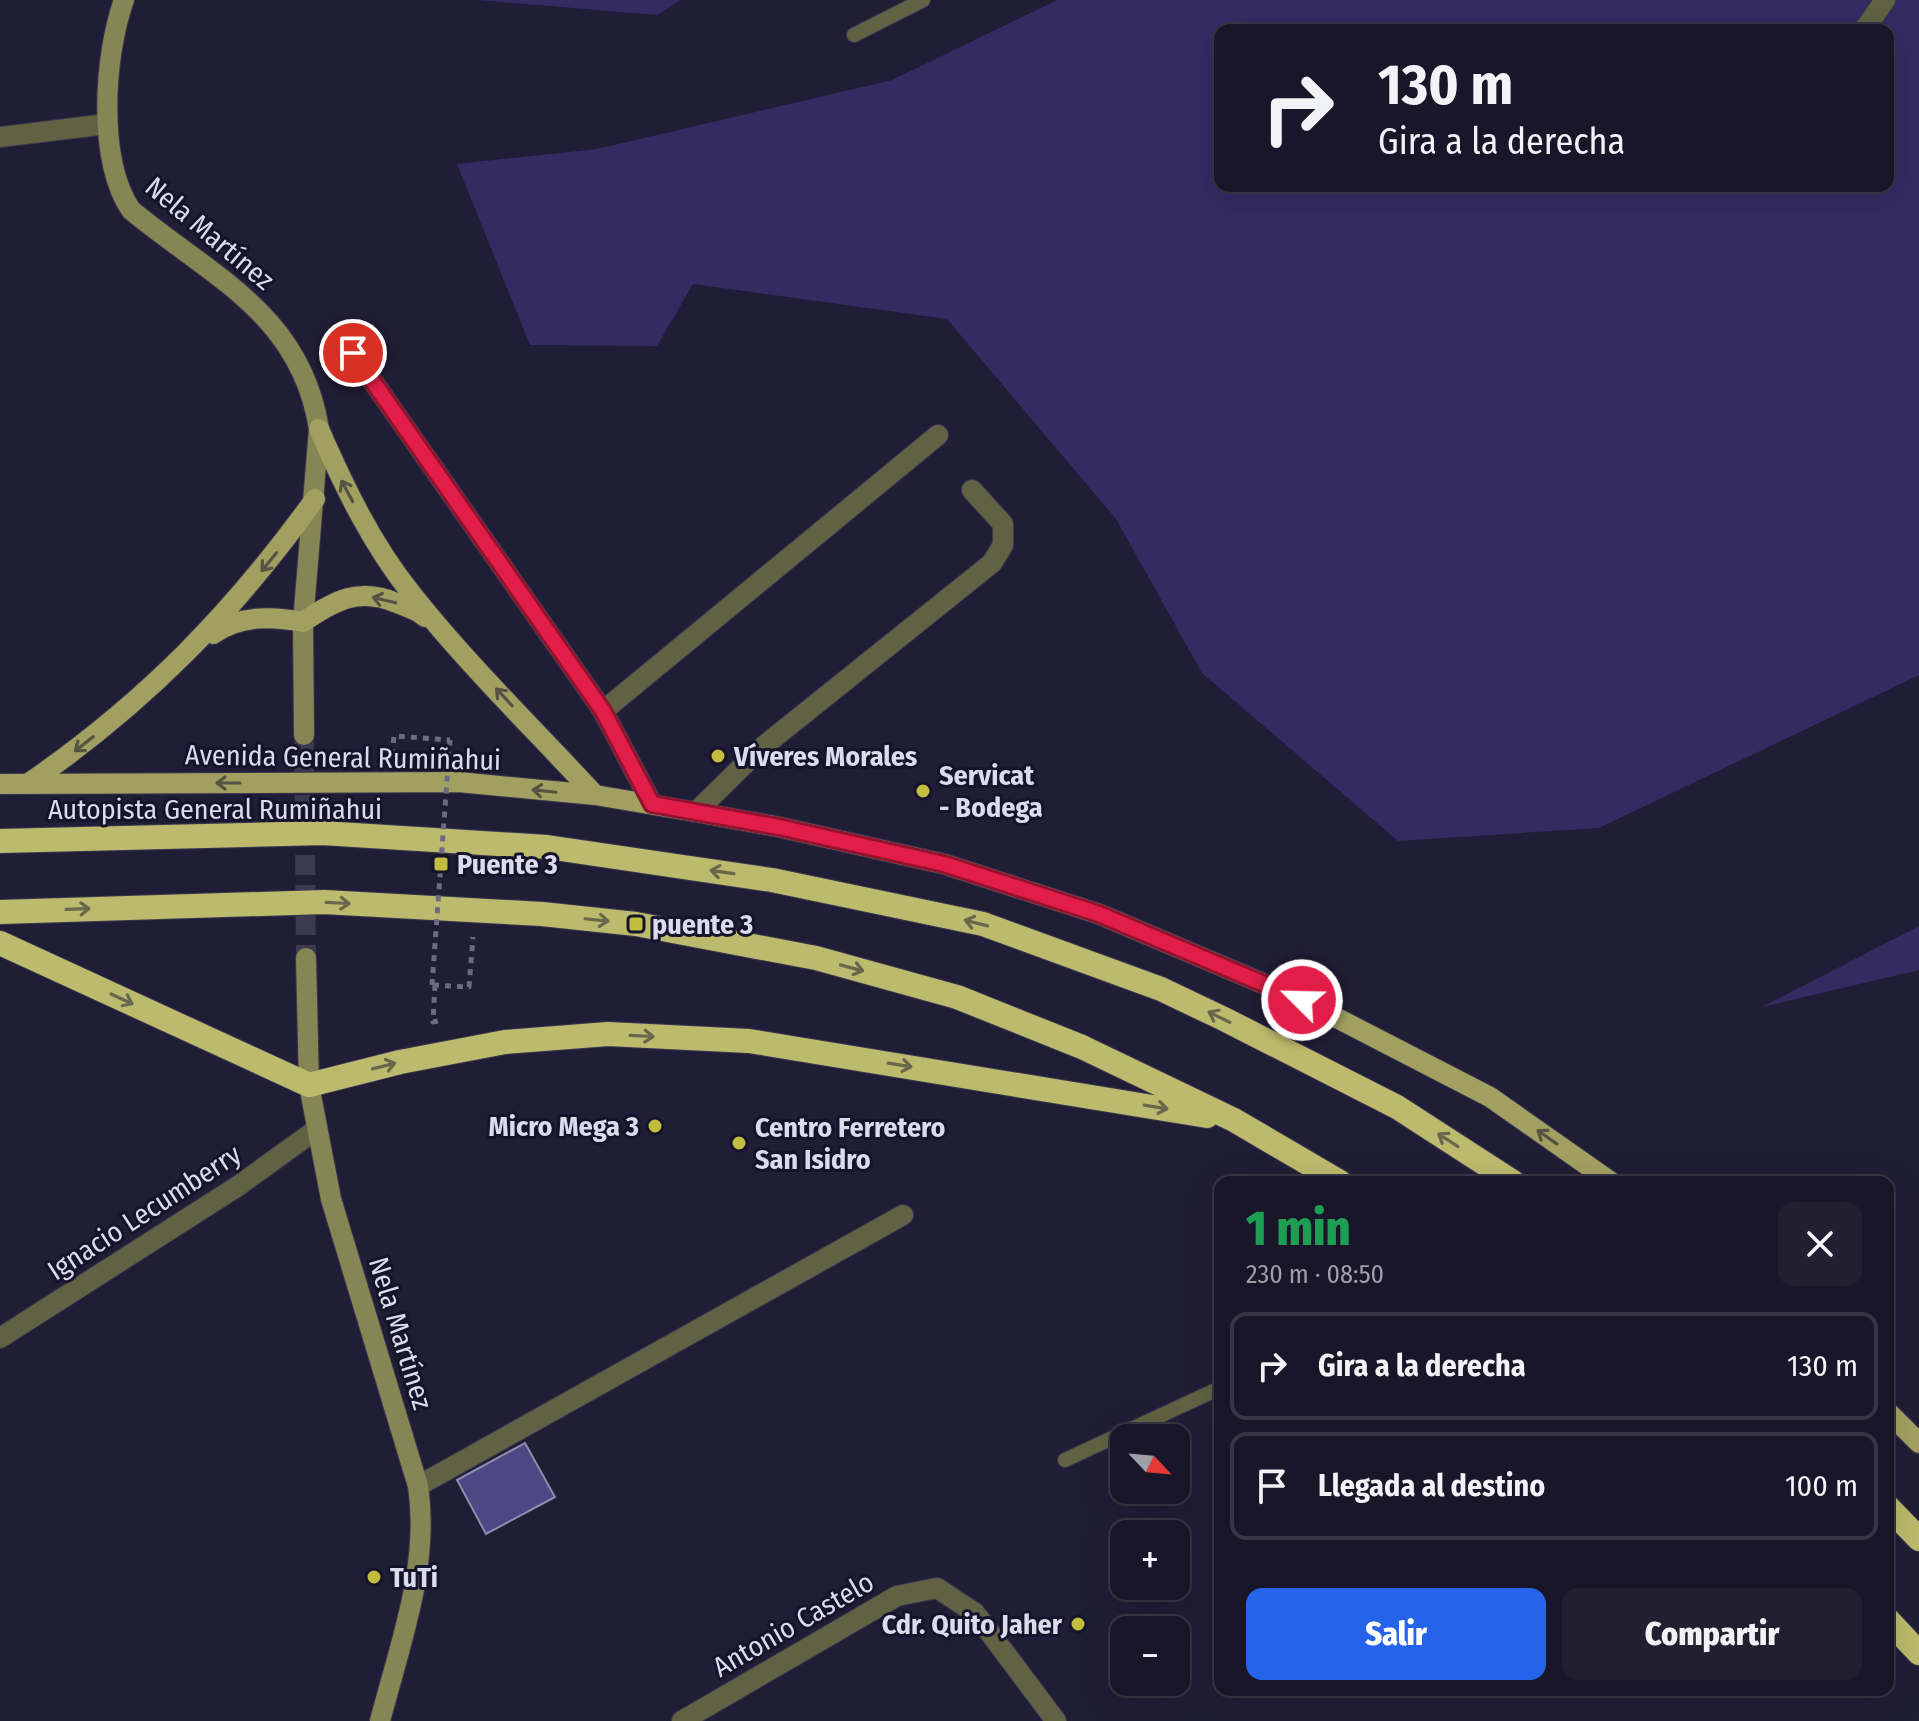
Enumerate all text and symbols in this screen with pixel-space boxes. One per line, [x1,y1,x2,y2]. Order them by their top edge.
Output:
text: 130 m [1378,52,1513,119]
icon: right [1246,56,1350,160]
text: Gira a la derecha [1378,120,1625,164]
street label: Nela Martínez [139,170,281,297]
pin [319,319,387,387]
icon: arrive [331,331,375,375]
one-way arrow [339,479,355,503]
one-way arrow [260,551,278,572]
one-way arrow [371,591,397,606]
one-way arrow [495,687,513,707]
one-way arrow [74,735,95,753]
street label: Avenida General Rumiñahui [185,738,501,777]
place label: Víveres Morales [733,740,917,773]
marker: Víveres Morales [709,747,727,765]
place label: Servicat - Bodega [939,759,1043,824]
one-way arrow [215,775,242,791]
marker: Servicat - Bodega [914,782,932,800]
one-way arrow [531,783,558,798]
street label: Autopista General Rumiñahui [48,793,382,826]
place label: Puente 3 [457,848,558,881]
marker: Puente 3 [432,855,450,873]
one-way arrow [709,864,735,879]
one-way arrow [324,896,351,911]
one-way arrow [64,902,91,917]
place label: puente 3 [652,908,753,941]
one-way arrow [583,912,610,927]
marker: puente 3 [627,915,645,933]
one-way arrow [964,915,990,930]
position arrow [1260,958,1344,1042]
one-way arrow [839,962,865,977]
one-way arrow [109,993,133,1008]
one-way arrow [1207,1009,1231,1024]
one-way arrow [628,1028,655,1043]
one-way arrow [371,1058,397,1073]
one-way arrow [886,1058,912,1073]
one-way arrow [1143,1101,1168,1116]
place label: Micro Mega 3 [489,1110,639,1143]
place label: Centro Ferretero San Isidro [755,1111,946,1176]
marker: Micro Mega 3 [646,1117,664,1135]
one-way arrow [1537,1129,1559,1145]
one-way arrow [1437,1131,1459,1148]
marker: Centro Ferretero San Isidro [730,1134,748,1152]
street label: Ignacio Lecumberry [42,1137,247,1287]
text: 1 min [1246,1200,1350,1258]
button: close [1778,1202,1862,1286]
street label: Nela Martínez [362,1253,439,1413]
text: 230 m · 08:50 [1246,1259,1384,1290]
icon: right [1250,1344,1294,1388]
text: Gira a la derecha [1318,1348,1526,1384]
text: 130 m [1787,1348,1858,1384]
north arrow [1110,1424,1190,1504]
map controls [1110,1424,1190,1696]
icon: arrive [1250,1464,1294,1508]
text: Llegada al destino [1318,1468,1545,1504]
text: 100 m [1785,1468,1858,1504]
button: + [1110,1520,1190,1600]
place label: TuTi [390,1561,438,1594]
street label: Antonio Castelo [707,1565,879,1684]
marker: TuTi [365,1568,383,1586]
button: Salir [1246,1588,1546,1680]
button: Compartir [1562,1588,1862,1680]
place label: Cdr. Quito Jaher [882,1608,1063,1641]
marker: Cdr. Quito Jaher [1069,1615,1087,1633]
button: − [1110,1616,1190,1696]

